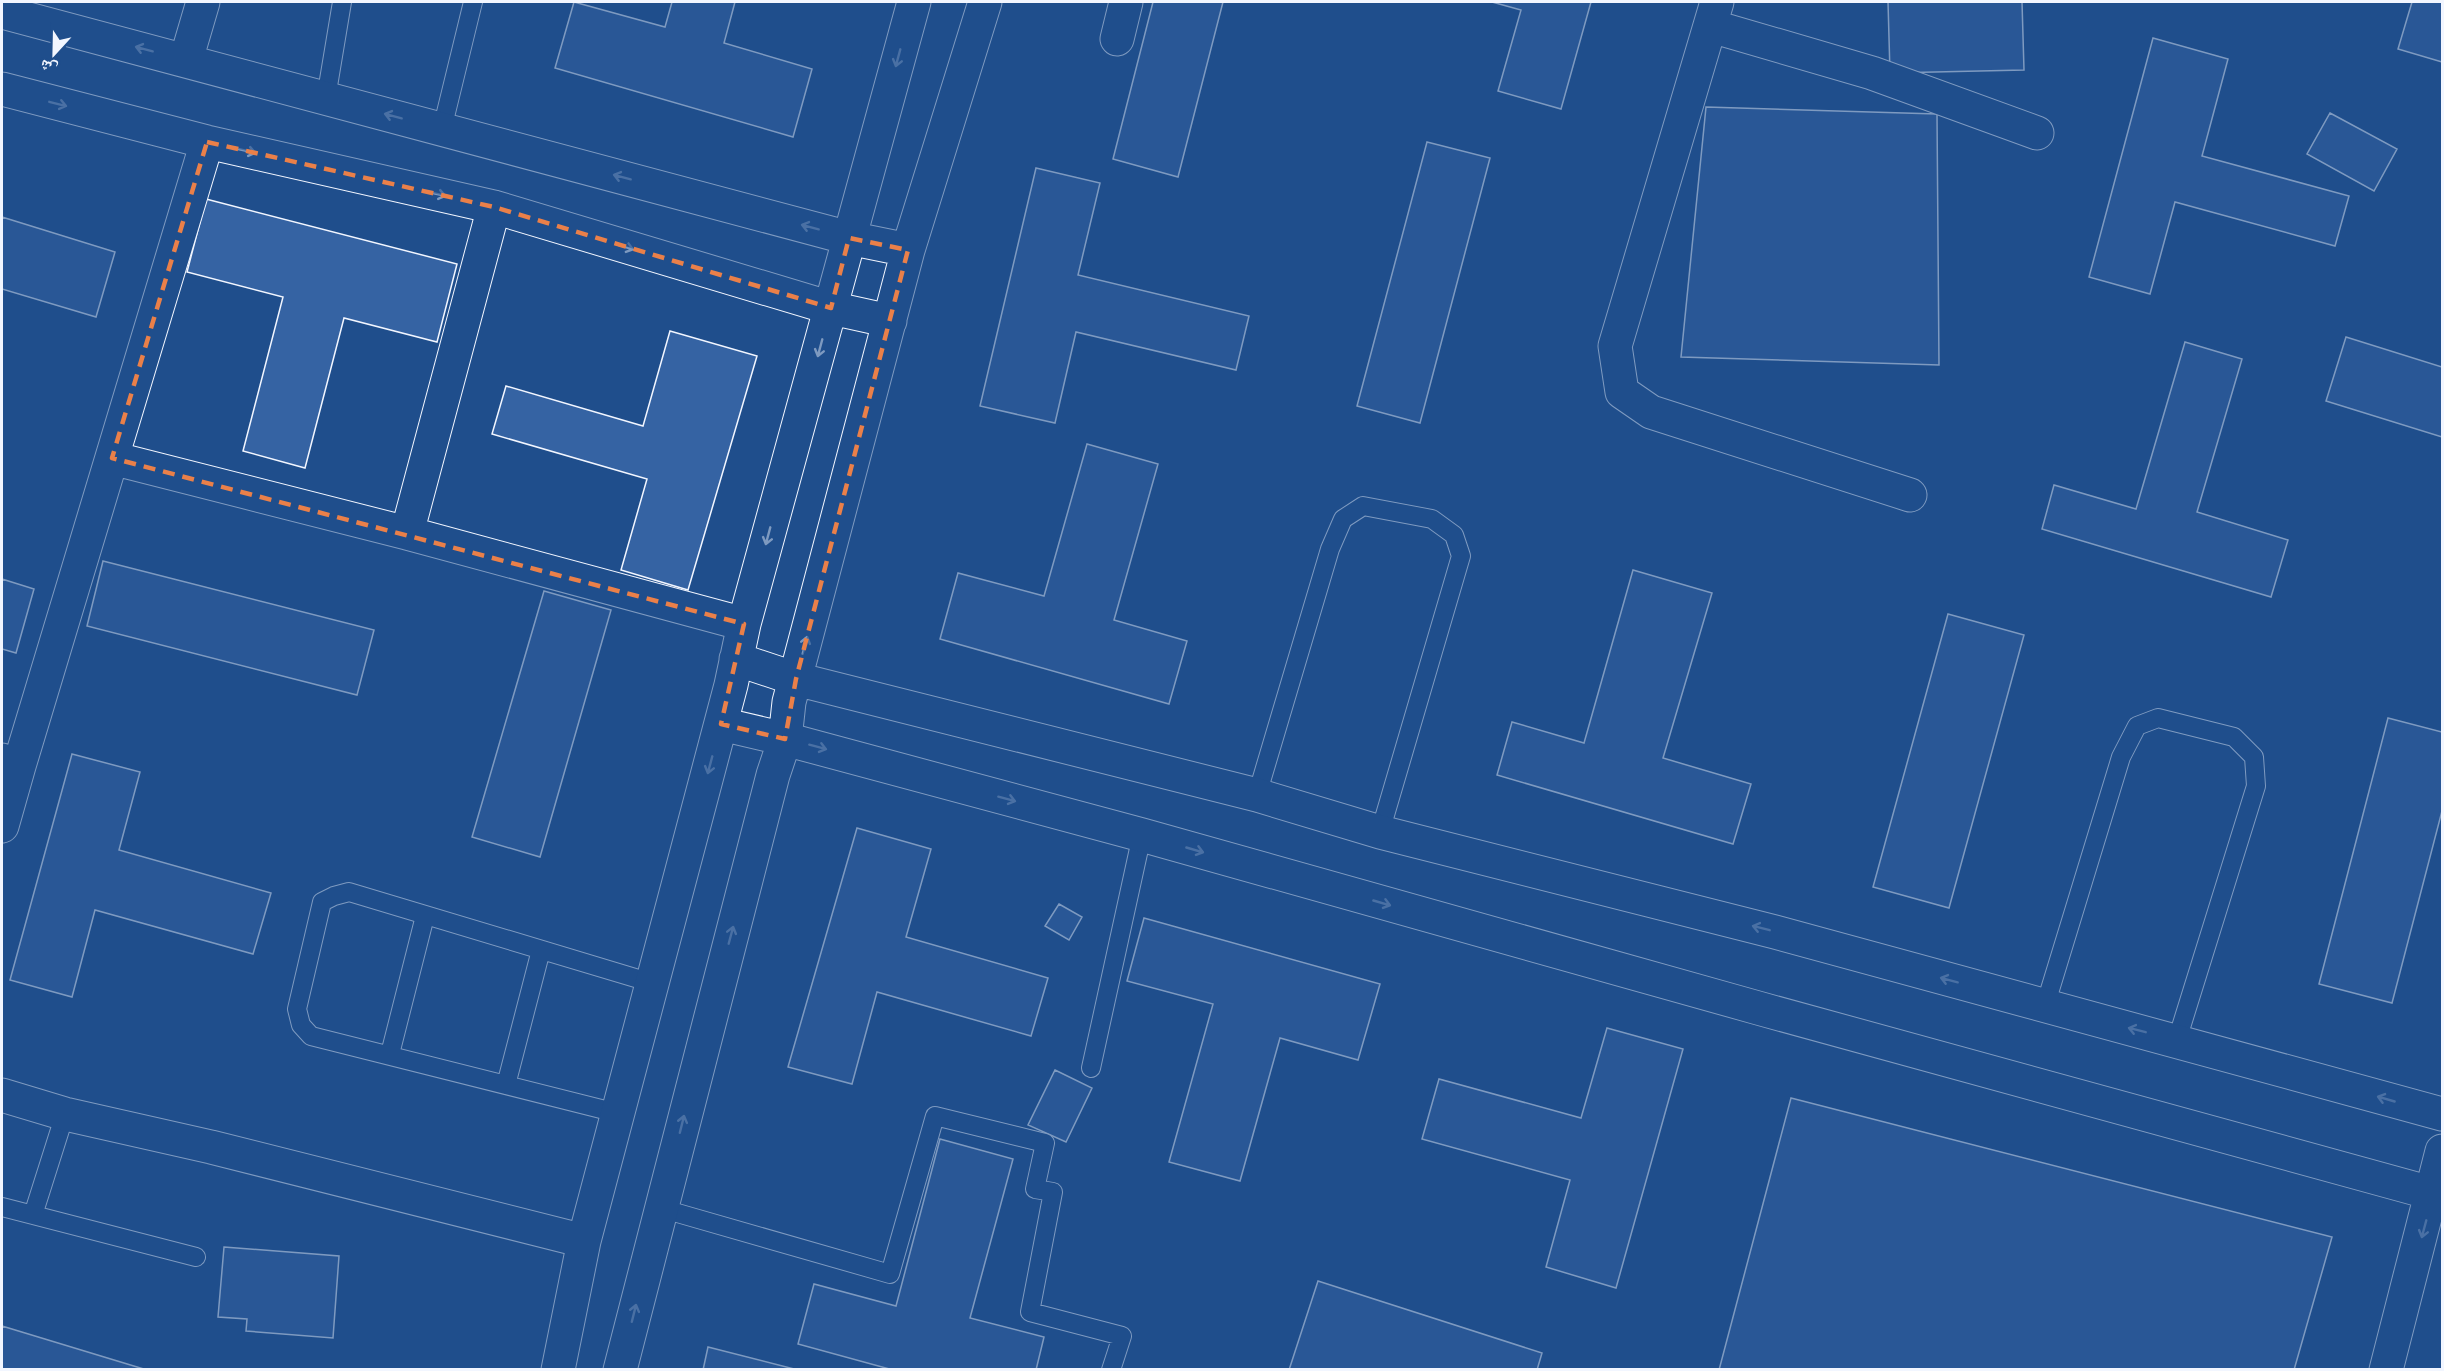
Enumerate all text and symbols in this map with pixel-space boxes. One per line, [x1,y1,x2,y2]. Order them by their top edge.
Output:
north arrow [24,24,84,84]
one-way arrow [135,43,154,55]
one-way arrow [892,48,903,67]
text: ش [37,55,60,79]
one-way arrow [48,99,67,110]
one-way arrow [384,109,403,121]
one-way arrow [237,146,256,158]
one-way arrow [613,171,632,182]
one-way arrow [428,189,447,201]
one-way arrow [801,221,820,233]
one-way arrow [615,242,634,253]
one-way arrow [814,338,825,357]
one-way arrow [762,526,773,545]
one-way arrow [799,636,811,655]
one-way arrow [809,742,828,754]
one-way arrow [703,755,715,774]
one-way arrow [997,793,1016,805]
one-way arrow [1185,845,1204,856]
one-way arrow [1373,898,1392,909]
one-way arrow [1752,922,1771,933]
one-way arrow [725,926,737,945]
one-way arrow [1940,973,1959,985]
one-way arrow [2128,1023,2147,1035]
one-way arrow [2377,1092,2396,1104]
one-way arrow [676,1115,688,1134]
one-way arrow [2417,1219,2429,1238]
one-way arrow [629,1304,640,1323]

